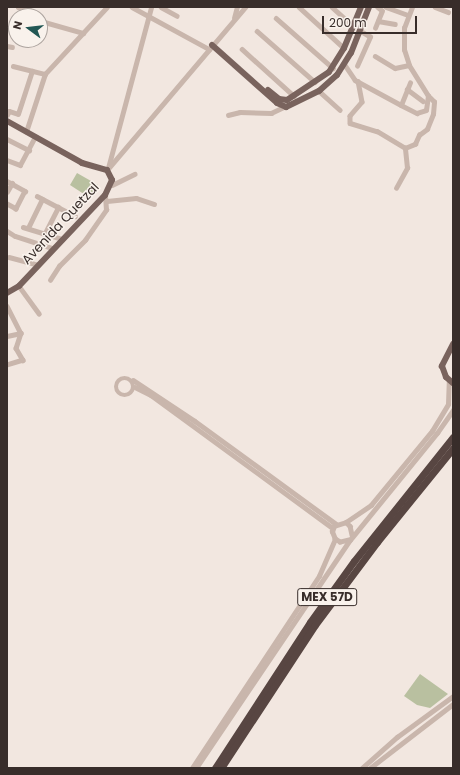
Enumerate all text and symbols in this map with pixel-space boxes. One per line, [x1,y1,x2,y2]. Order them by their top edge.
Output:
north arrow [8,8,48,48]
scale bar [324,8,419,34]
text: 200 m [329,14,367,31]
text: N [9,19,26,31]
street label: Avenida Quetzal [19,180,103,268]
road number: MEX 57D [297,587,357,607]

